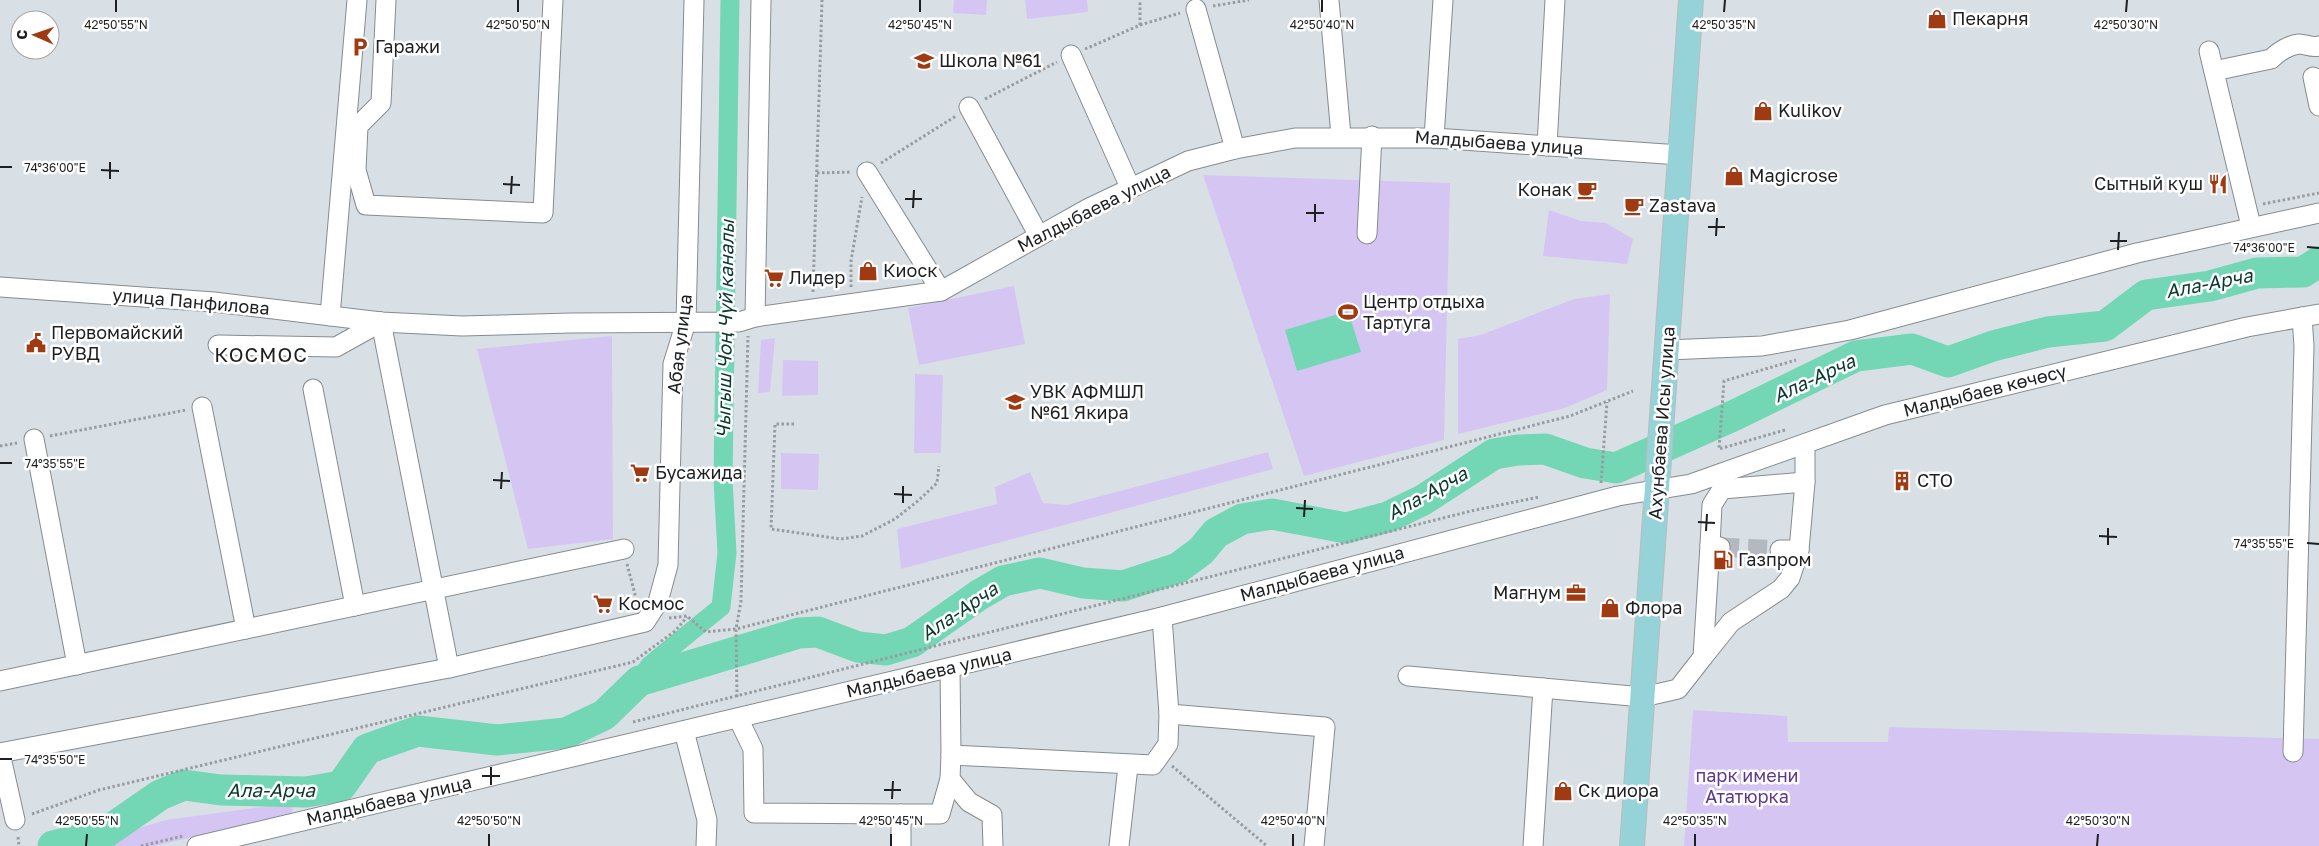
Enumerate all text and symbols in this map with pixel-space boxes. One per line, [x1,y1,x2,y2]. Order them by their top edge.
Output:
place label: Пекарня [1952,7,2029,29]
shop icon: Пекарня [1926,8,1948,30]
north arrow [10,10,60,60]
text: 42°50'55"N [84,17,148,32]
text: 42°50'50"N [486,17,550,32]
text: 42°50'45"N [888,17,952,32]
text: 42°50'40"N [1290,17,1354,32]
text: 42°50'35"N [1692,17,1756,32]
text: 42°50'30"N [2094,17,2158,32]
text: С [13,29,30,40]
place label: Гаражи [375,35,440,57]
parking icon: Гаражи [349,36,371,58]
place label: Школа №61 [939,49,1042,71]
school or university icon: Школа №61 [913,50,935,72]
place label: Kulikov [1778,99,1842,121]
shop icon: Kulikov [1752,100,1774,122]
street label: Малдыбаева улица [1414,125,1584,159]
text: 74°36'00"E [24,160,86,175]
street label: Малдыбаева улица [1013,160,1174,256]
place label: Magicrose [1749,164,1838,186]
shop icon: Magicrose [1723,165,1745,187]
place label: Сытный куш [2094,172,2203,194]
restaurant icon: Сытный куш [2207,173,2229,195]
place label: Конак [1517,178,1572,200]
cafe icon: Конак [1576,179,1598,201]
place label: Zastava [1649,194,1716,216]
cafe icon: Zastava [1623,195,1645,217]
water label: Чыгыш Чоң Чүй каналы [711,218,739,439]
text: 74°36'00"E [2233,240,2295,255]
place label: Киоск [883,259,938,281]
shop icon: Киоск [857,260,879,282]
water label: Ала-Арча [2164,263,2255,302]
place label: Лидер [789,266,845,288]
supermarket icon: Лидер [763,267,785,289]
street label: улица Панфилова [111,283,271,319]
place label: Центр отдыха Тартуга [1363,290,1485,333]
street label: Абая улица [662,293,696,395]
sports icon: Центр отдыха Тартуга [1337,301,1359,323]
place label: Первомайский РУВД [51,321,183,364]
street label: Ахунбаева Исы улица [1643,326,1679,520]
public building icon: Первомайский РУВД [25,332,47,354]
district label: КОСМОС [214,342,308,366]
water label: Ала-Арча [1769,348,1860,407]
street label: Малдыбаев көчөсү [1901,359,2069,421]
place label: УВК АФМШЛ №61 Якира [1030,380,1144,423]
school or university icon: УВК АФМШЛ №61 Якира [1004,391,1026,413]
text: 74°35'55"E [25,456,85,471]
place label: Бусажида [655,461,743,483]
water label: Ала-Арча [1383,461,1472,524]
supermarket icon: Бусажида [629,462,651,484]
place label: CTO [1917,469,1953,491]
building icon: CTO [1891,470,1913,492]
text: 74°35'55"E [2234,536,2294,551]
street label: Малдыбаева улица [1237,541,1406,606]
place label: Газпром [1738,548,1812,570]
fuel station icon: Газпром [1712,549,1734,571]
water label: Ала-Арча [916,576,1003,645]
place label: Магнум [1493,581,1561,603]
office icon: Магнум [1565,582,1587,604]
place label: Космос [618,592,685,614]
supermarket icon: Космос [592,593,614,615]
place label: Флора [1625,596,1683,618]
shop icon: Флора [1599,597,1621,619]
street label: Малдыбаева улица [844,642,1014,702]
text: 74°35'50"E [25,752,85,767]
park label: парк имени Ататюрка [1695,764,1799,807]
street label: Малдыбаева улица [304,770,474,830]
water label: Ала-Арча [227,778,316,801]
place label: Ск диора [1578,779,1659,801]
shop icon: Ск диора [1552,780,1574,802]
text: 42°50'55"N [55,813,119,828]
text: 42°50'50"N [457,813,521,828]
text: 42°50'45"N [859,813,923,828]
text: 42°50'40"N [1261,813,1325,828]
text: 42°50'35"N [1663,813,1727,828]
text: 42°50'30"N [2066,813,2130,828]

